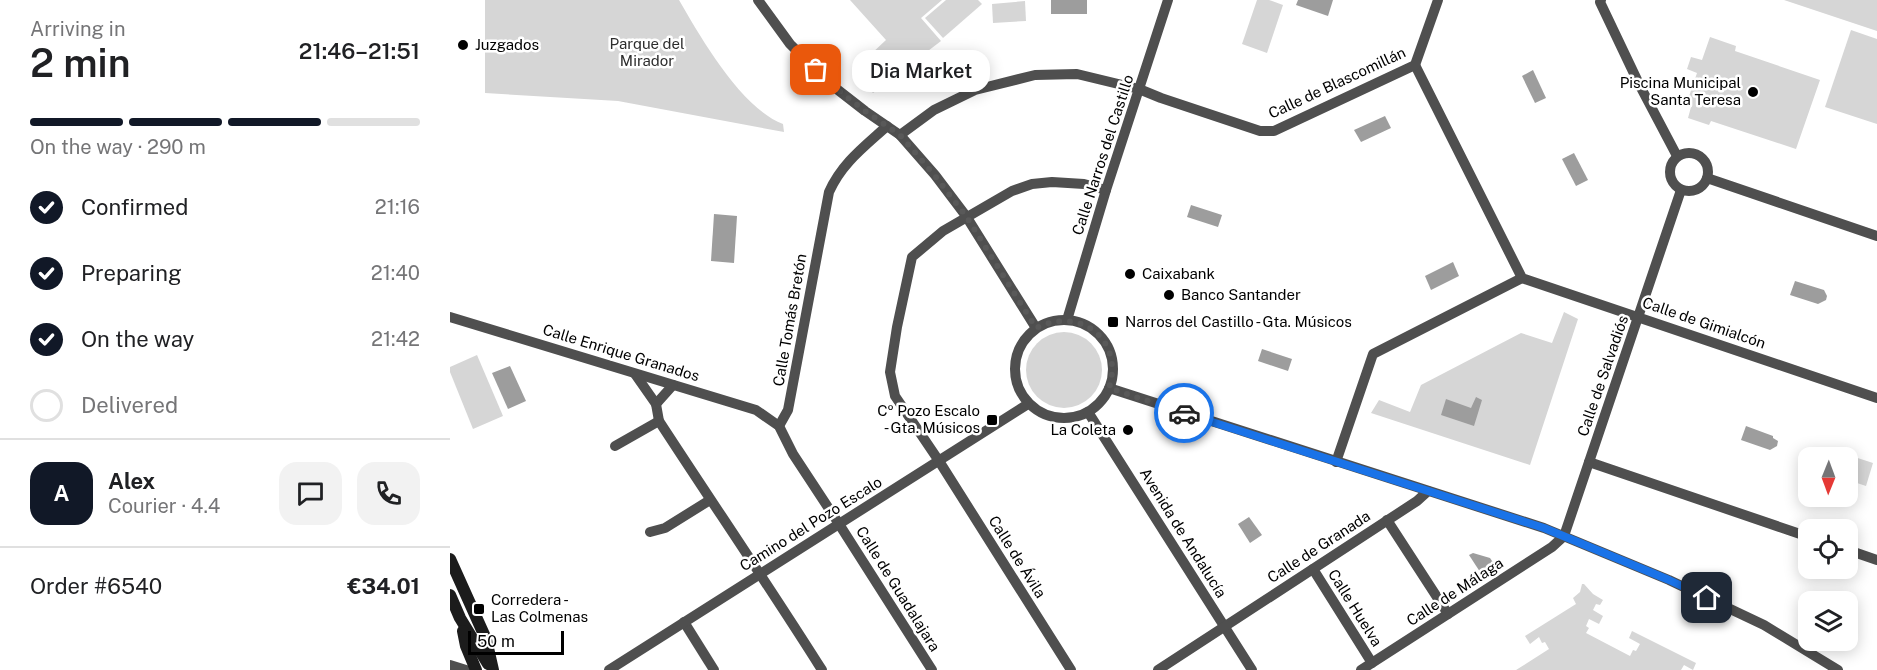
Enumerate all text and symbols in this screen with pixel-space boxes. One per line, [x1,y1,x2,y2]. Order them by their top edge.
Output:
text: Arriving in [30,17,125,41]
park label: Parque del Mirador [610,35,684,69]
place label: Juzgados [475,36,539,53]
text: 21:46–21:51 [299,38,420,64]
marker: Juzgados [456,38,470,52]
text: 2 min [30,40,131,86]
street label: Calle de Blascomillán [1266,43,1408,122]
pin [790,44,841,95]
callout: Dia Market [852,49,990,91]
icon: bag [799,53,832,86]
text: Dia Market [870,59,972,83]
street label: Calle Narros del Castillo [1069,72,1137,237]
place label: Piscina Municipal Santa Teresa [1620,74,1741,108]
marker: Piscina Municipal Santa Teresa [1746,85,1760,99]
text: On the way · 290 m [30,135,206,159]
icon: check [30,191,63,224]
text: Confirmed [81,194,188,220]
text: 21:16 [375,195,420,219]
street label: Calle Tomás Bretón [769,252,810,388]
icon: check [30,257,63,290]
text: Preparing [81,260,182,286]
text: 21:40 [371,261,420,285]
place label: Caixabank [1142,265,1215,282]
marker: Caixabank [1123,267,1137,281]
place label: Banco Santander [1181,286,1301,303]
marker: Banco Santander [1162,288,1176,302]
street label: Calle de Gimialcón [1640,293,1768,352]
place label: Narros del Castillo - Gta. Músicos [1125,313,1352,330]
street label: Calle de Salvadiós [1574,313,1631,439]
marker: Narros del Castillo - Gta. Músicos [1106,315,1120,329]
street label: Calle Enrique Granados [541,321,702,384]
icon: check [30,323,63,356]
text: On the way [81,326,194,352]
text: 21:42 [371,327,420,351]
courier [1154,383,1214,443]
text: Delivered [81,392,178,418]
icon: car [1168,397,1201,430]
place label: Cº Pozo Escalo - Gta. Músicos [877,402,980,436]
marker: Cº Pozo Escalo - Gta. Músicos [985,413,999,427]
place label: La Coleta [1050,421,1116,438]
marker: La Coleta [1121,423,1135,437]
north arrow [1798,447,1858,507]
map controls [1798,447,1858,651]
button: chat [279,462,342,525]
button: phone [357,462,420,525]
street label: Avenida de Andalucía [1137,465,1230,601]
text: Alex [108,468,155,494]
street label: Camino del Pozo Escalo [737,473,885,574]
text: A [54,480,69,506]
text: Courier · 4.4 [108,494,220,518]
street label: Calle de Granada [1264,507,1373,586]
street label: Calle de Ávila [985,512,1049,601]
button: locate [1798,519,1858,579]
street label: Calle de Guadalajara [853,523,944,654]
street label: Calle de Málaga [1403,554,1506,629]
street label: Calle Huelva [1325,566,1386,649]
pin [1681,572,1732,623]
text: Order #6540 [30,573,162,599]
text: €34.01 [347,573,420,599]
icon: home [1690,581,1723,614]
place label: Corredera - Las Colmenas [491,591,588,625]
button: layers [1798,591,1858,651]
marker: Corredera - Las Colmenas [472,602,486,616]
scale bar [468,628,564,656]
text: 50 m [477,632,515,651]

